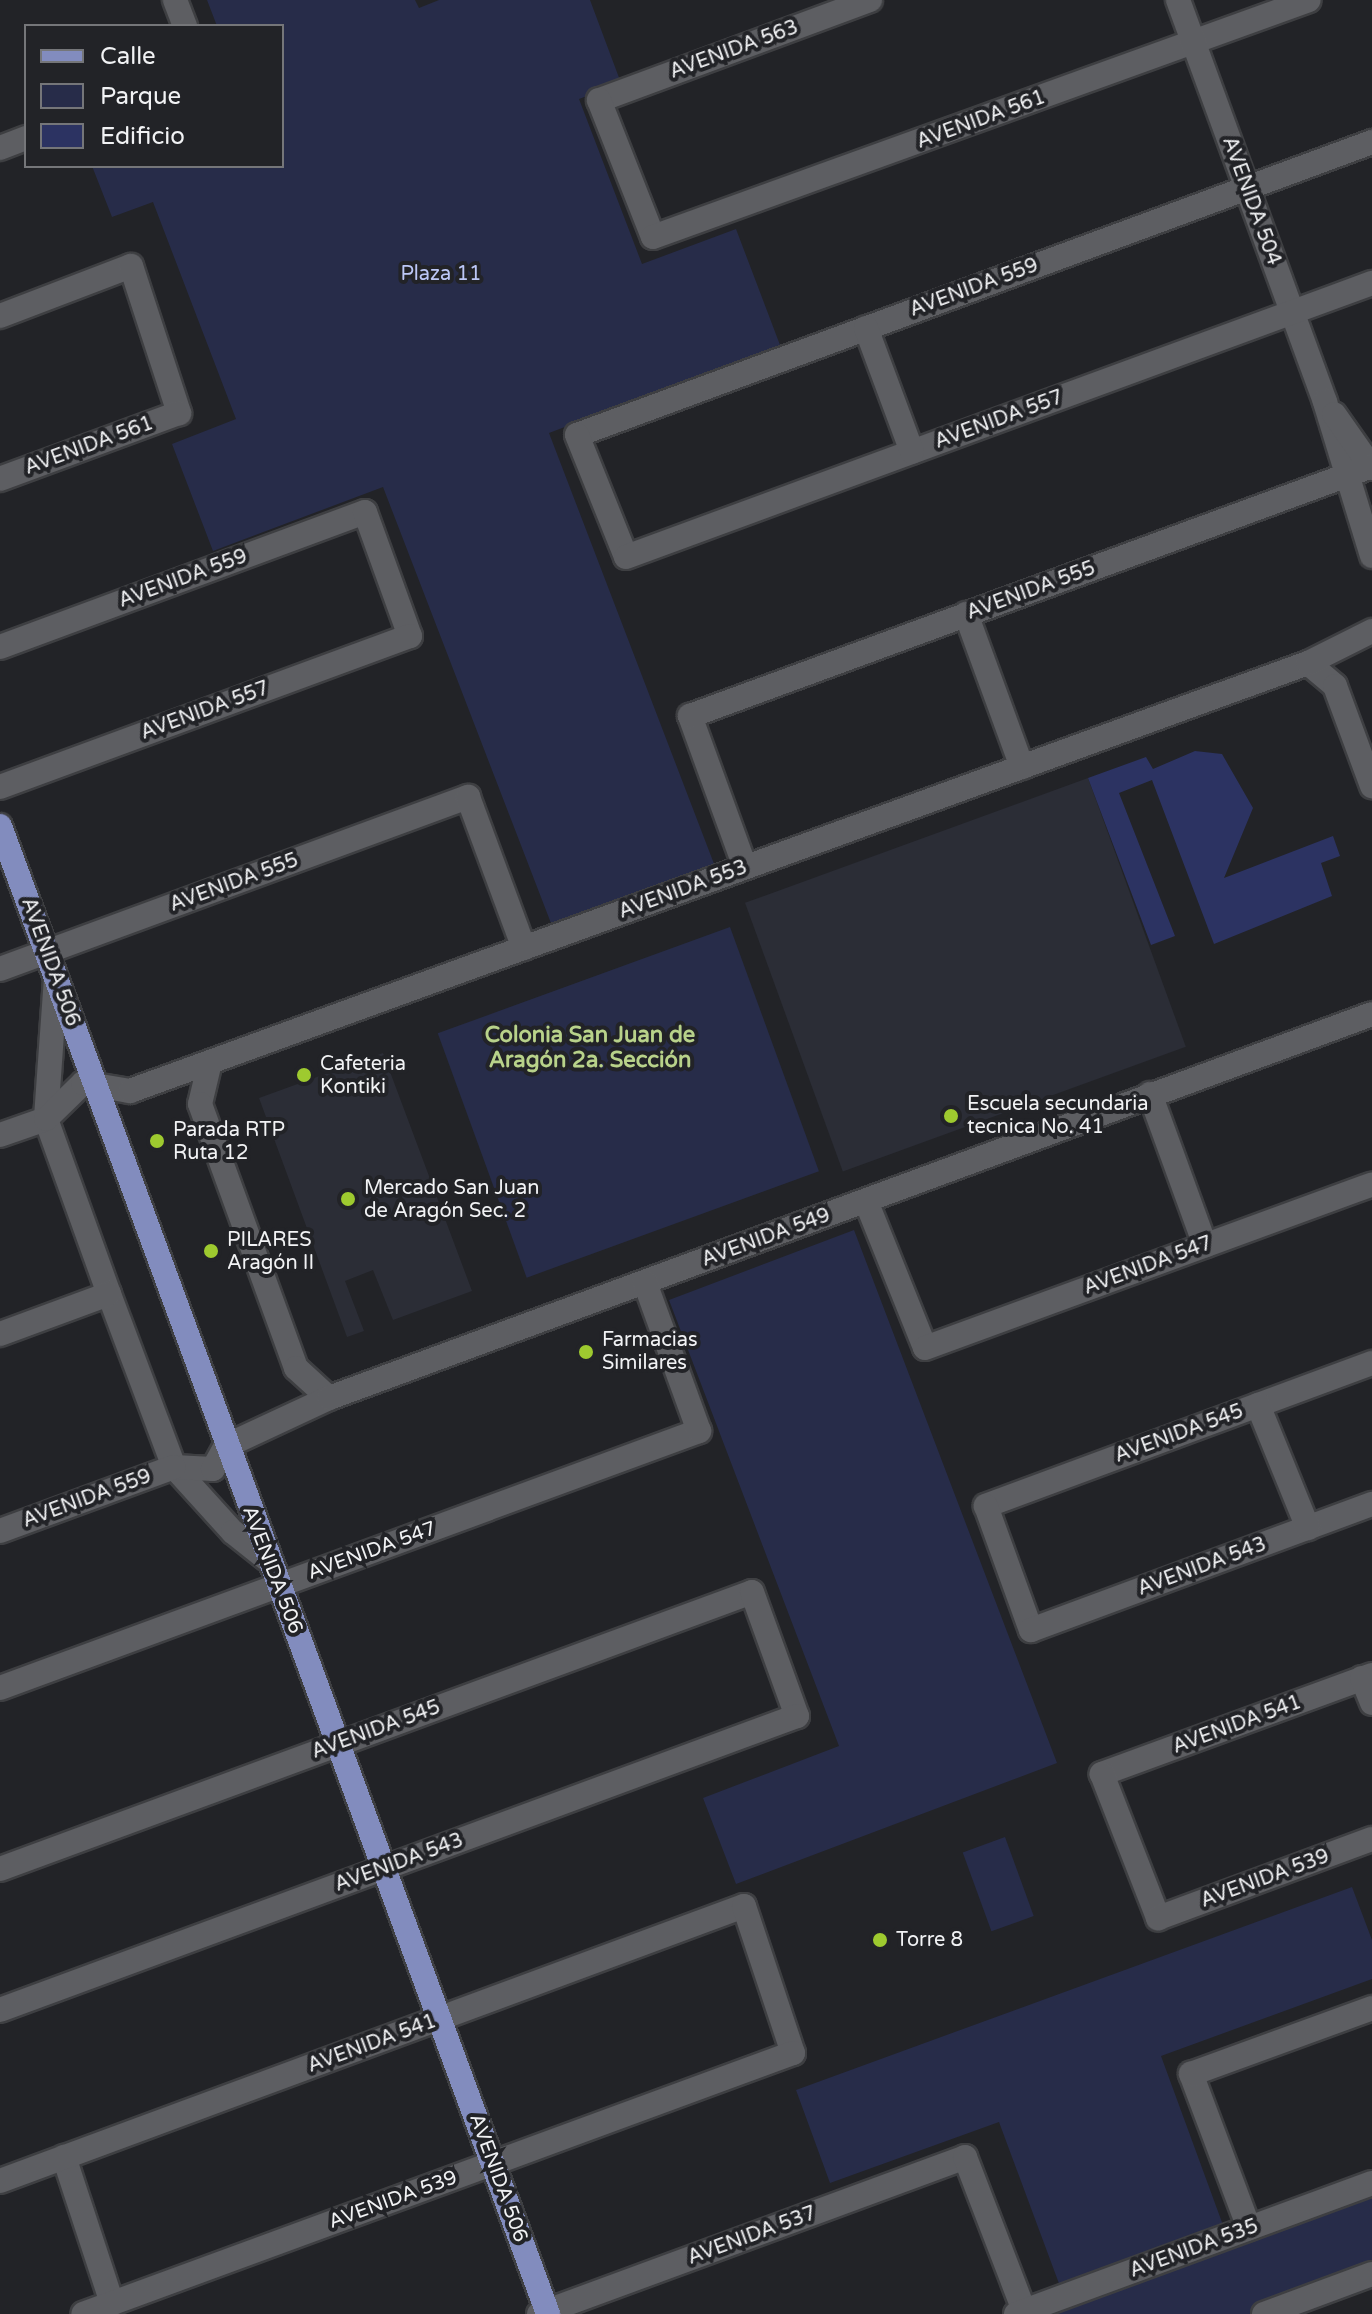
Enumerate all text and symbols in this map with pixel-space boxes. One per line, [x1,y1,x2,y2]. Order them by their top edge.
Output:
street label: AVENIDA 563 [666,16,802,84]
legend [24,24,284,168]
text: Calle [100,42,156,71]
text: Parque [100,82,181,111]
street label: AVENIDA 561 [913,86,1049,154]
text: Edificio [100,122,185,151]
street label: AVENIDA 504 [1217,133,1285,269]
street label: AVENIDA 559 [906,254,1042,322]
park label: Plaza 11 [400,262,482,286]
street label: AVENIDA 557 [931,386,1067,454]
street label: AVENIDA 561 [21,412,157,480]
street label: AVENIDA 559 [115,545,251,613]
street label: AVENIDA 555 [963,557,1099,625]
street label: AVENIDA 557 [137,677,273,745]
street label: AVENIDA 555 [166,849,302,917]
street label: AVENIDA 553 [615,856,751,924]
street label: AVENIDA 506 [16,894,84,1030]
district label: Colonia San Juan de Aragón 2a. Sección [485,1022,695,1074]
place label: Cafeteria Kontiki [320,1052,406,1099]
marker: Cafeteria Kontiki [295,1066,313,1084]
place label: Escuela secundaria tecnica No. 41 [967,1092,1148,1139]
marker: Escuela secundaria tecnica No. 41 [942,1107,960,1125]
place label: Parada RTP Ruta 12 [173,1118,285,1165]
marker: Parada RTP Ruta 12 [148,1132,166,1150]
place label: Mercado San Juan de Aragón Sec. 2 [364,1176,539,1223]
marker: Mercado San Juan de Aragón Sec. 2 [339,1190,357,1208]
street label: AVENIDA 549 [698,1204,834,1272]
place label: PILARES Aragón II [227,1228,314,1275]
street label: AVENIDA 547 [1080,1232,1216,1300]
marker: PILARES Aragón II [202,1242,220,1260]
place label: Farmacias Similares [602,1328,698,1375]
marker: Farmacias Similares [577,1343,595,1361]
street label: AVENIDA 545 [1111,1400,1247,1468]
street label: AVENIDA 559 [19,1465,155,1533]
street label: AVENIDA 506 [237,1503,307,1637]
street label: AVENIDA 547 [304,1517,440,1585]
street label: AVENIDA 543 [1134,1533,1270,1601]
street label: AVENIDA 541 [1169,1691,1305,1759]
street label: AVENIDA 545 [308,1696,444,1764]
street label: AVENIDA 543 [331,1829,467,1897]
street label: AVENIDA 539 [1197,1845,1333,1913]
place label: Torre 8 [896,1928,963,1952]
marker: Torre 8 [871,1931,889,1949]
street label: AVENIDA 541 [304,2010,440,2078]
street label: AVENIDA 506 [464,2110,532,2246]
street label: AVENIDA 539 [325,2166,461,2234]
street label: AVENIDA 537 [684,2202,820,2270]
street label: AVENIDA 535 [1126,2215,1262,2283]

